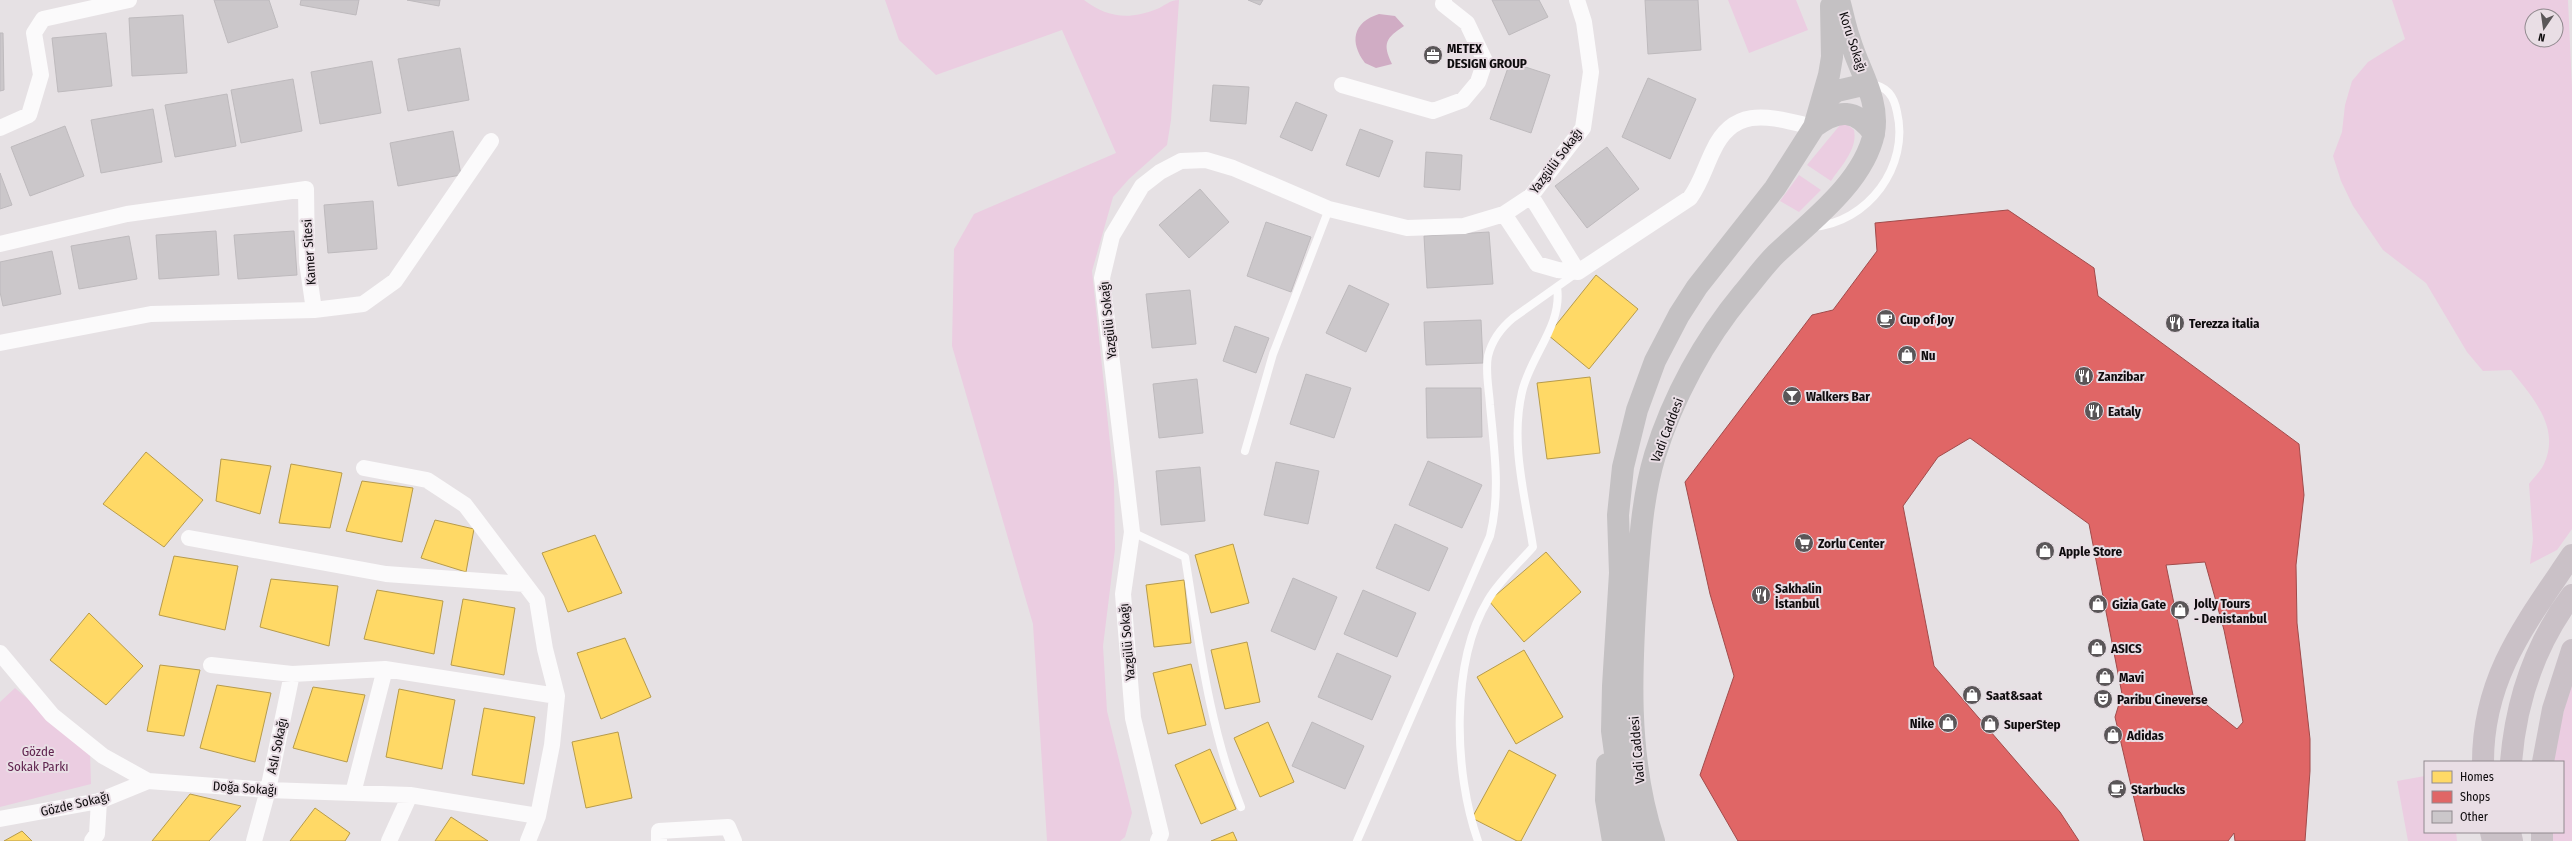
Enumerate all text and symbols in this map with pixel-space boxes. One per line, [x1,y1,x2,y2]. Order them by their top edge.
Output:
north arrow [2524,8,2564,48]
street label: Koru Sokağı [1836,10,1870,74]
text: N [2537,30,2547,44]
place label: METEX DESIGN GROUP [1447,41,1527,71]
office icon: METEX DESIGN GROUP [1422,44,1444,66]
street label: Yazgülü Sokağı [1527,125,1585,197]
street label: Kamer Sitesi [299,218,319,286]
street label: Yazgülü Sokağı [1096,281,1120,359]
cafe icon: Cup of Joy [1875,308,1897,330]
place label: Cup of Joy [1900,312,1955,327]
restaurant icon: Terezza italia [2164,312,2186,334]
place label: Terezza italia [2189,316,2260,331]
shop icon: Nu [1896,344,1918,366]
place label: Nu [1921,348,1936,363]
restaurant icon: Zanzibar [2073,365,2095,387]
place label: Zanzibar [2098,369,2145,384]
bar icon: Walkers Bar [1781,385,1803,407]
place label: Walkers Bar [1806,389,1870,404]
street label: Vadi Caddesi [1648,396,1686,464]
restaurant icon: Eataly [2083,400,2105,422]
place label: Eataly [2108,404,2142,419]
supermarket icon: Zorlu Center [1793,532,1815,554]
place label: Zorlu Center [1818,536,1885,551]
shop icon: Apple Store [2034,540,2056,562]
place label: Apple Store [2058,544,2122,559]
place label: Sakhalin İstanbul [1775,581,1822,611]
restaurant icon: Sakhalin İstanbul [1750,584,1772,606]
shop icon: Gizia Gate [2087,593,2109,615]
place label: Jolly Tours - Denistanbul [2193,596,2267,626]
place label: Gizia Gate [2112,597,2166,612]
shop icon: Jolly Tours - Denistanbul [2169,599,2191,621]
street label: Yazgülü Sokağı [1116,603,1138,681]
shop icon: ASICS [2086,637,2108,659]
place label: ASICS [2110,641,2142,656]
shop icon: Mavi [2094,666,2116,688]
place label: Mavi [2119,670,2144,685]
shop icon: Saat&saat [1961,684,1983,706]
place label: Saat&saat [1986,688,2043,703]
theatre icon: Paribu Cineverse [2092,688,2114,710]
place label: Paribu Cineverse [2117,692,2208,707]
shop icon: Nike [1937,712,1959,734]
shop icon: SuperStep [1979,713,2001,735]
street label: Vadi Caddesi [1627,716,1647,784]
place label: Nike [1910,716,1934,731]
street label: Aslı Sokağı [264,717,290,775]
place label: SuperStep [2004,717,2061,732]
shop icon: Adidas [2102,724,2124,746]
place label: Adidas [2126,728,2164,743]
park label: Gözde Sokak Parkı [8,744,69,774]
legend [2424,761,2564,833]
text: Homes [2460,770,2494,784]
street label: Doğa Sokağı [212,778,278,798]
cafe icon: Starbucks [2106,778,2128,800]
place label: Starbucks [2131,782,2185,797]
street label: Gözde Sokağı [39,789,111,819]
text: Shops [2460,790,2490,804]
text: Other [2460,810,2489,824]

